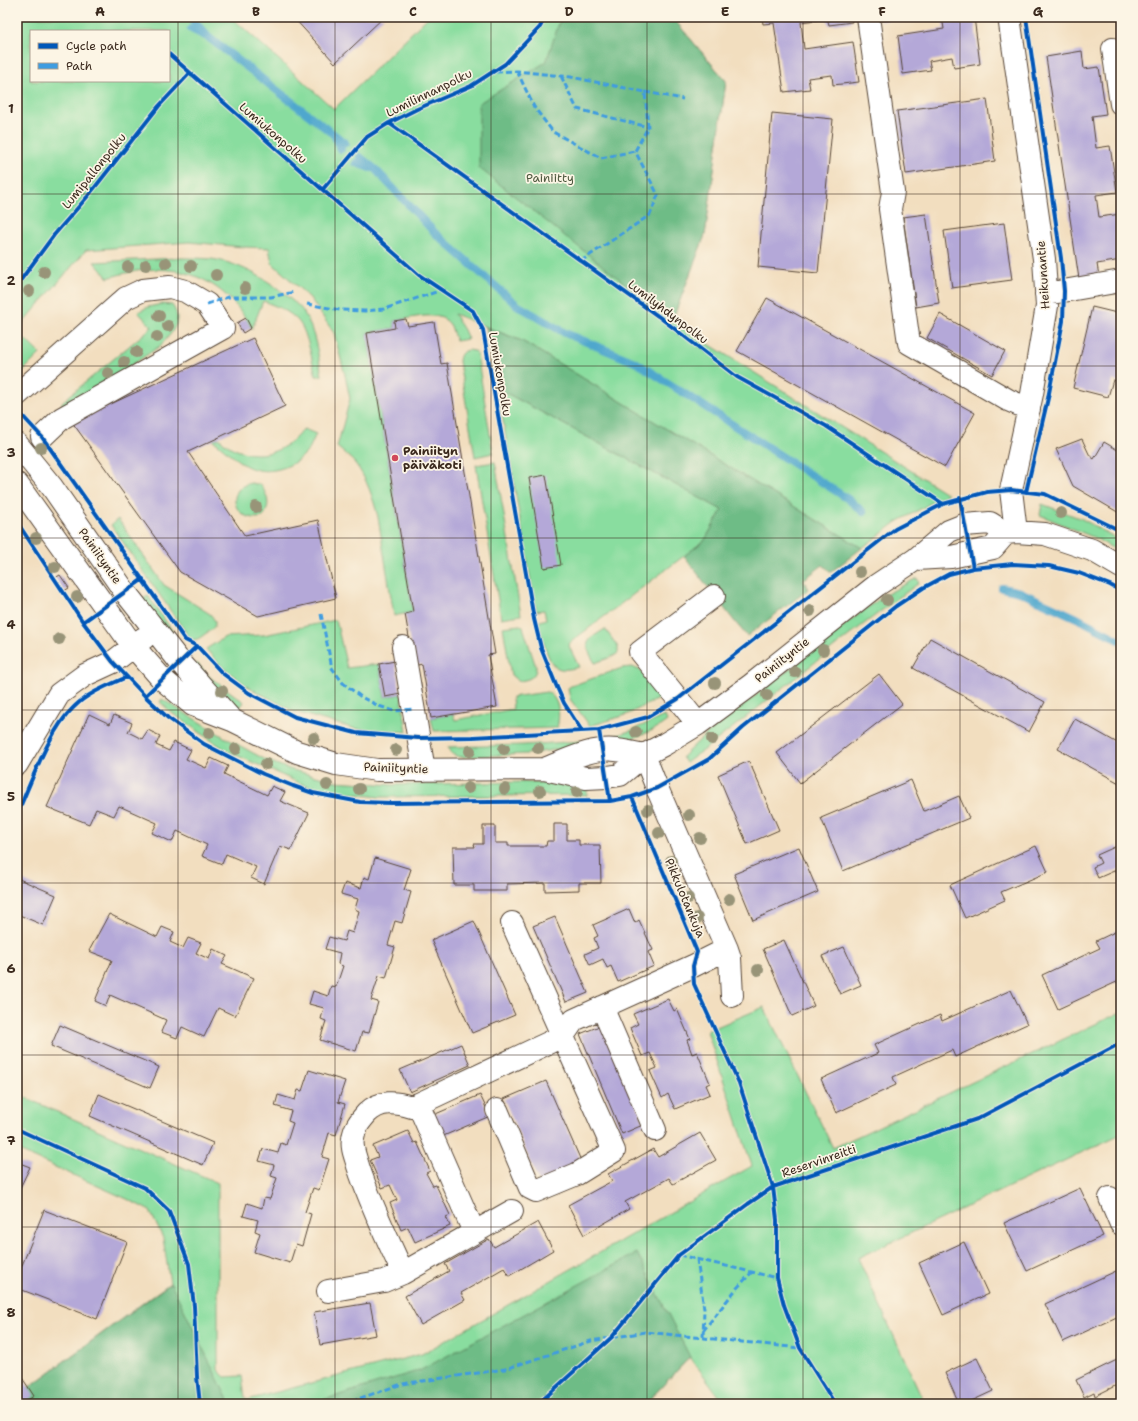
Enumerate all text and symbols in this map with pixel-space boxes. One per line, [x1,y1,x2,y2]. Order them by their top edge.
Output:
text: A [95,3,105,20]
text: B [252,3,260,20]
text: C [409,3,417,20]
text: D [564,3,574,20]
text: E [721,3,730,20]
text: F [878,3,886,20]
text: G [1033,3,1044,20]
legend [30,30,170,82]
text: Cycle path [66,38,127,54]
text: Path [66,58,92,74]
street label: Lumilinnanpolku [383,65,475,121]
street label: Lumiukonpolku [236,99,311,167]
text: 1 [8,100,14,117]
street label: Lumipallonpolku [58,130,130,212]
park label: Painiitty [526,170,574,186]
street label: Heikunantie [1033,240,1053,310]
text: 2 [6,272,16,289]
street label: Lumilyhdynpolku [625,276,712,348]
street label: Lumiukonpolku [485,331,515,417]
place label: Painiityn päiväkoti [403,443,462,473]
text: 3 [6,444,16,461]
marker: Painiityn päiväkoti [390,453,400,463]
street label: Painiityntie [75,525,125,587]
text: 4 [6,616,16,633]
street label: Painiityntie [751,634,813,686]
street label: Painiityntie [363,759,429,777]
text: 5 [7,788,15,805]
street label: Pikkulotankuja [661,856,709,941]
text: 6 [6,960,16,977]
text: 7 [6,1132,16,1149]
street label: Reservinreitti [780,1141,858,1181]
text: 8 [6,1304,16,1321]

